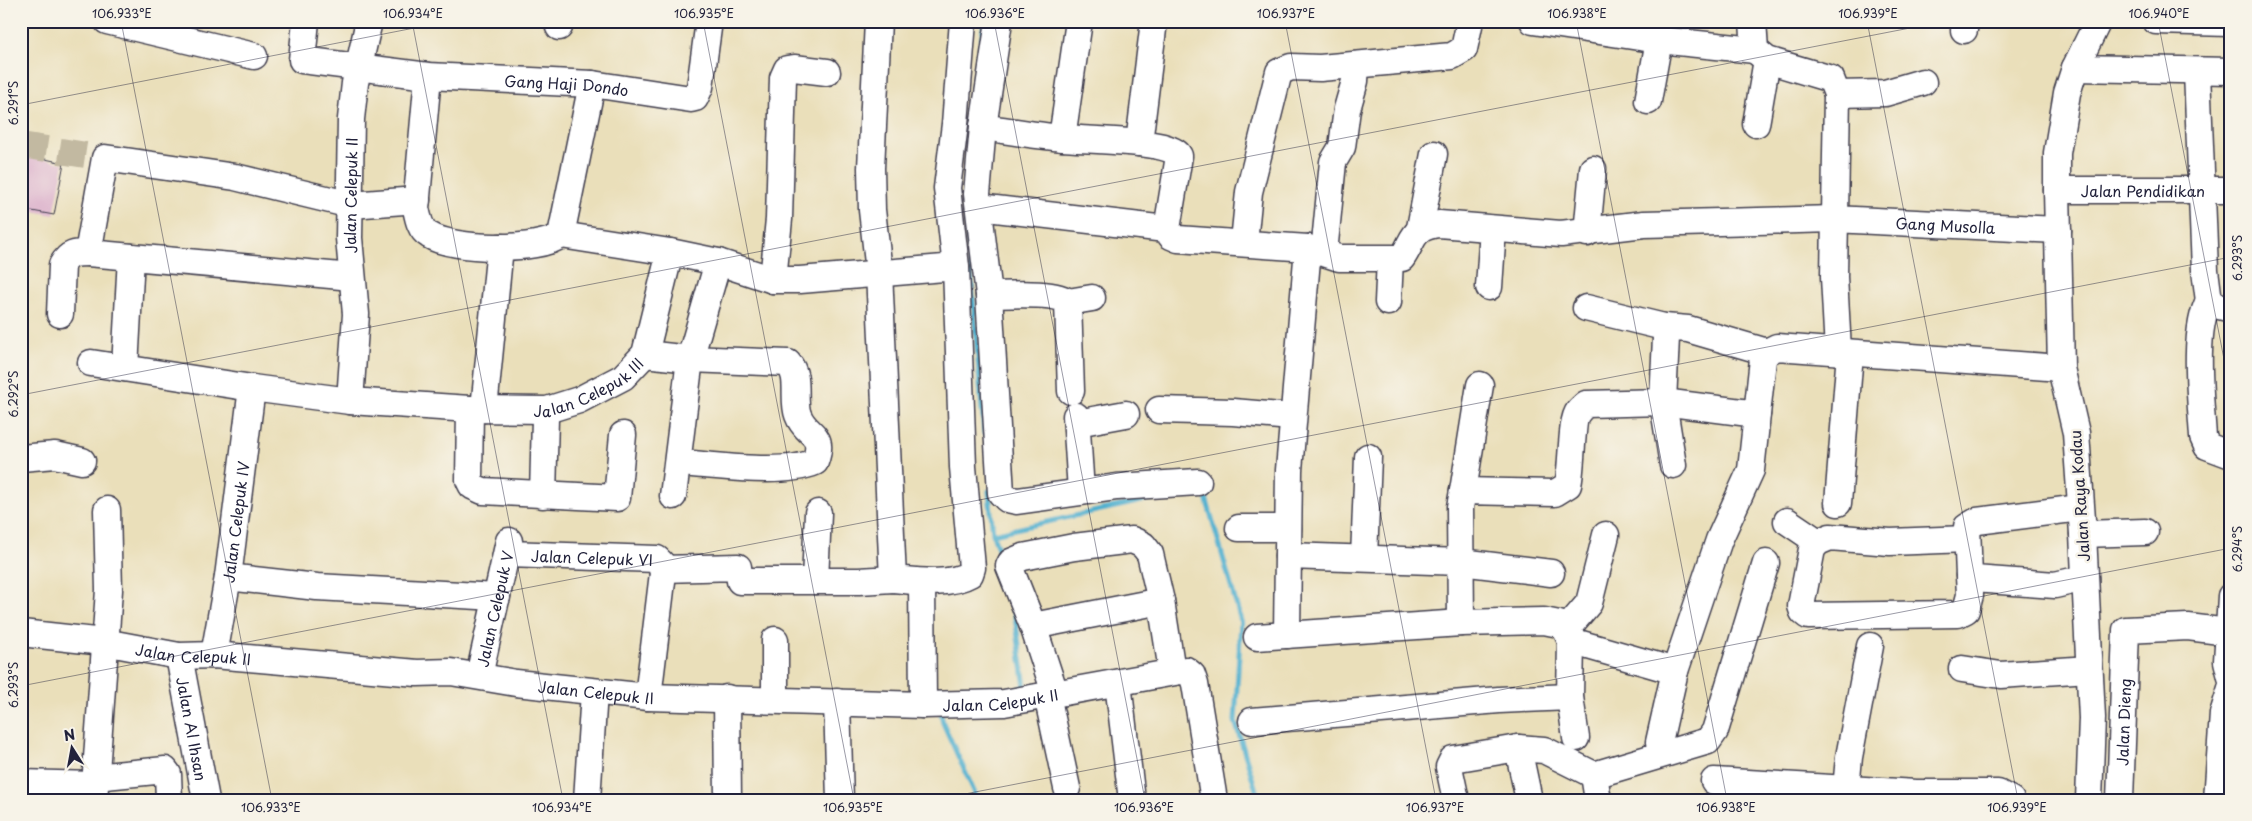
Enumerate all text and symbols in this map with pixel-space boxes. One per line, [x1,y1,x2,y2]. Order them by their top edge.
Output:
text: 106.933°E [92,4,152,22]
text: 106.934°E [383,4,443,22]
text: 106.935°E [674,4,734,22]
text: 106.936°E [965,4,1025,22]
text: 106.937°E [1257,4,1315,22]
text: 106.938°E [1547,4,1607,22]
text: 106.939°E [1838,4,1898,22]
text: 106.940°E [2128,4,2190,22]
street label: Gang Haji Dondo [504,68,630,101]
text: 6.291°S [4,81,22,125]
street label: Jalan Celepuk II [337,137,362,255]
street label: Jalan Pendidikan [2081,179,2205,202]
street label: Gang Musolla [1895,211,1996,238]
text: 6.293°S [2228,235,2246,281]
street label: Jalan Celepuk III [534,352,648,422]
text: 6.292°S [4,371,22,417]
street label: Jalan Raya Kodau [2063,430,2095,562]
street label: Jalan Celepuk IV [216,460,254,584]
text: 6.294°S [2228,526,2246,572]
street label: Jalan Celepuk VI [531,543,653,570]
street label: Jalan Celepuk V [470,548,518,669]
street label: Jalan Celepuk II [134,637,252,670]
text: 6.293°S [4,662,22,708]
street label: Jalan Celepuk II [537,674,654,709]
street label: Jalan Al Ihsan [172,675,214,783]
street label: Jalan Dieng [2110,678,2136,766]
street label: Jalan Celepuk II [942,682,1060,716]
text: N [62,723,77,746]
north arrow [48,724,98,774]
text: 106.933°E [241,798,301,816]
text: 106.934°E [532,798,592,816]
text: 106.935°E [823,798,883,816]
text: 106.936°E [1114,798,1174,816]
text: 106.937°E [1406,798,1464,816]
text: 106.938°E [1696,798,1756,816]
text: 106.939°E [1987,798,2047,816]

